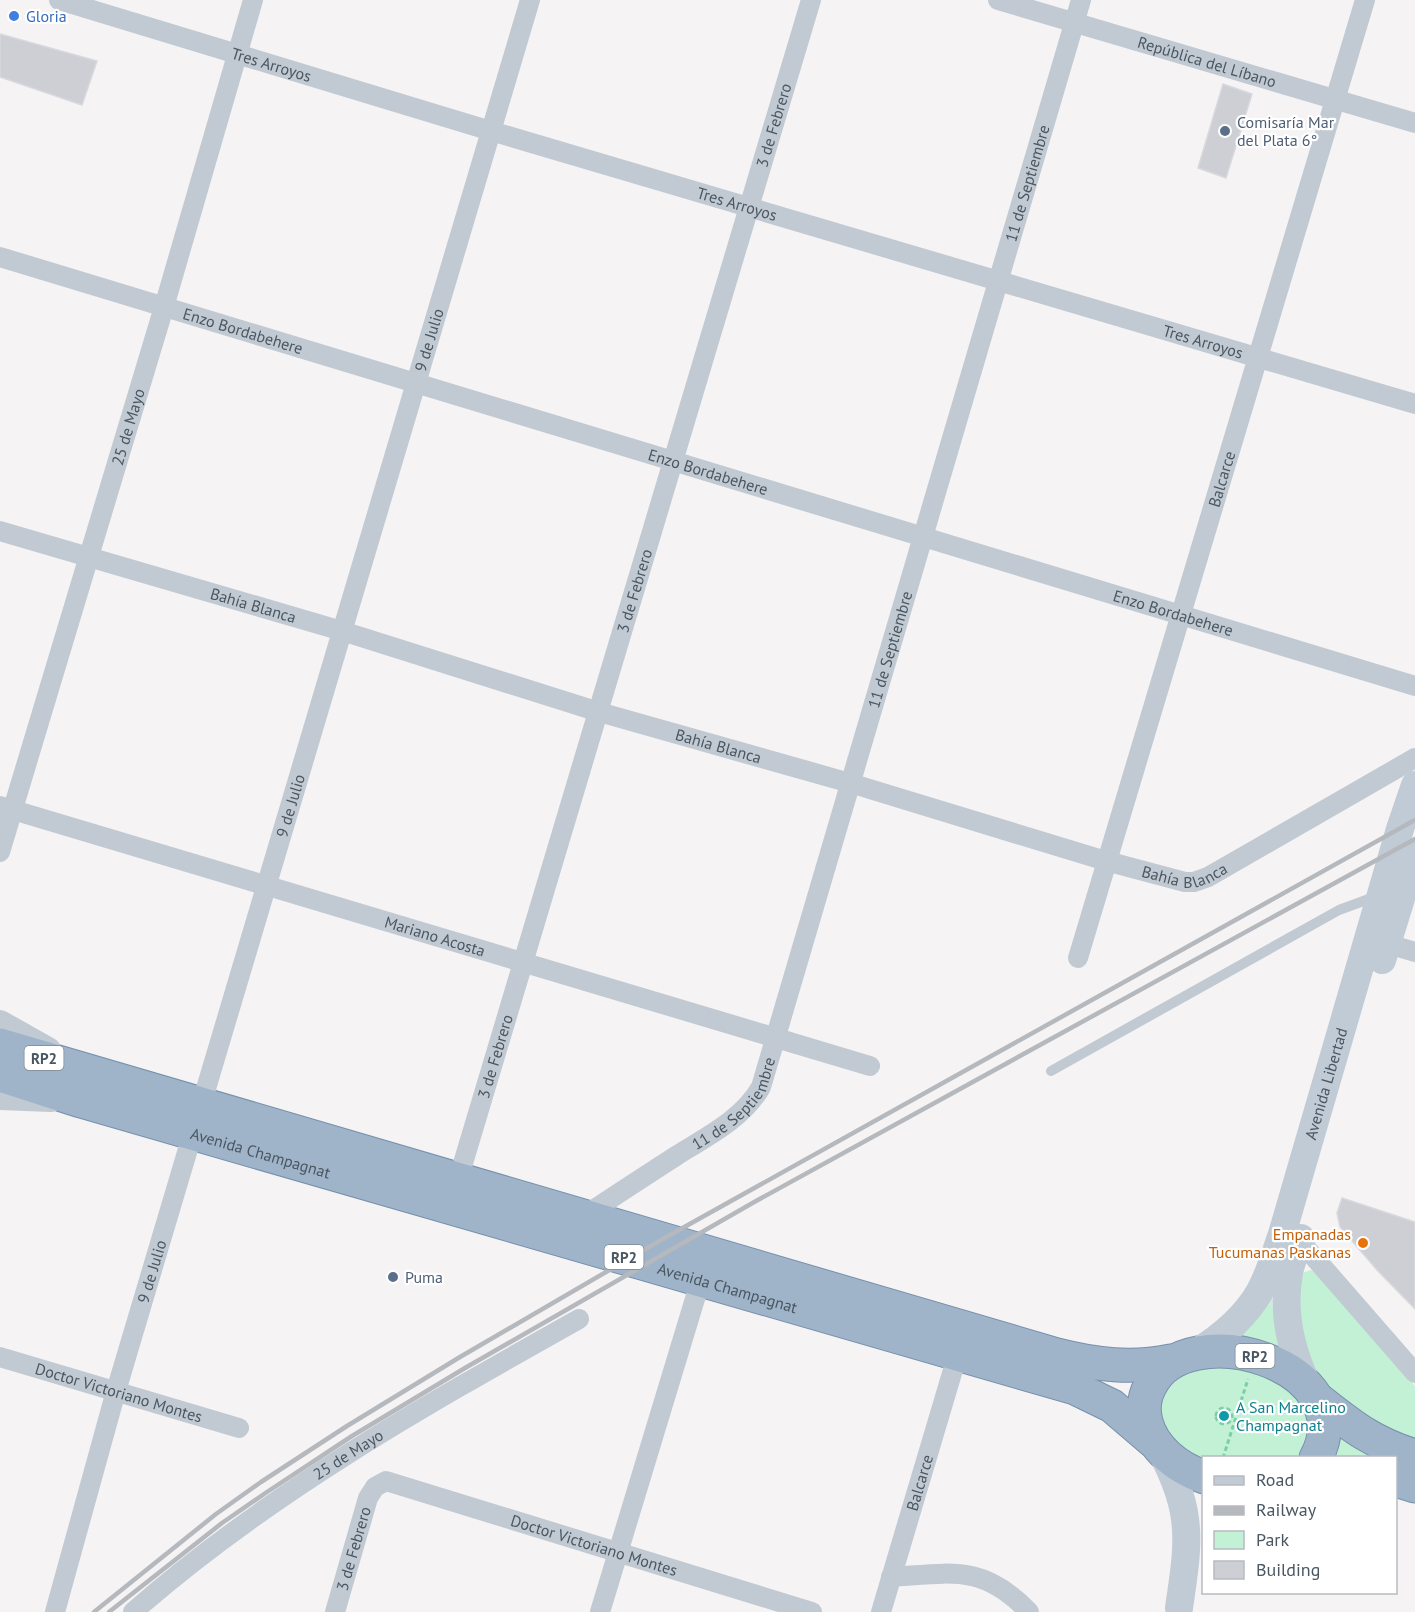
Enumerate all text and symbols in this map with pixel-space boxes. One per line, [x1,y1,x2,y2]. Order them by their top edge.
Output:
place label: Gloria [26,6,67,26]
marker: Gloria [7,9,21,23]
street label: República del Líbano [1135,32,1279,92]
street label: Tres Arroyos [229,43,314,86]
street label: 3 de Febrero [752,81,796,170]
place label: Comisaría Mar del Plata 6° [1237,112,1335,150]
street label: 11 de Septiembre [1000,122,1054,244]
marker: Comisaría Mar del Plata 6° [1218,124,1232,138]
street label: Tres Arroyos [695,182,780,225]
street label: Enzo Bordabehere [181,303,305,358]
street label: 9 de Julio [410,306,448,374]
street label: Tres Arroyos [1161,320,1246,363]
street label: 25 de Mayo [107,386,149,468]
street label: Enzo Bordabehere [646,444,771,499]
street label: Balcarce [1204,449,1239,509]
street label: 3 de Febrero [612,546,656,635]
street label: Bahía Blanca [208,583,299,627]
street label: Enzo Bordabehere [1111,585,1236,640]
street label: 11 de Septiembre [863,589,917,710]
street label: Bahía Blanca [673,724,764,767]
street label: 9 de Julio [271,772,309,840]
street label: Bahía Blanca [1140,858,1231,892]
street label: Mariano Acosta [382,912,488,960]
street label: 3 de Febrero [473,1012,517,1101]
street label: Avenida Libertad [1300,1025,1352,1142]
road number: RP2 [24,1046,63,1070]
street label: 11 de Septiembre [688,1055,779,1154]
street label: Avenida Champagnat [188,1123,333,1183]
place label: Empanadas Tucumanas Paskanas [1209,1224,1351,1262]
marker: Empanadas Tucumanas Paskanas [1356,1236,1370,1250]
street label: 9 de Julio [133,1237,170,1305]
road number: RP2 [604,1245,644,1269]
street label: Avenida Champagnat [655,1258,800,1317]
place label: Puma [405,1267,443,1287]
marker: Puma [386,1270,400,1284]
road number: RP2 [1236,1344,1274,1368]
street label: Doctor Victoriano Montes [33,1358,205,1427]
place label: A San Marcelino Champagnat [1236,1397,1346,1435]
marker: A San Marcelino Champagnat [1217,1409,1231,1423]
street label: 25 de Mayo [309,1425,387,1484]
street label: Balcarce [902,1452,937,1513]
legend [1202,1456,1397,1594]
text: Road [1256,1468,1294,1491]
text: Railway [1256,1498,1317,1521]
street label: 3 de Febrero [332,1504,375,1593]
street label: Doctor Victoriano Montes [508,1510,680,1580]
text: Park [1256,1528,1289,1551]
text: Building [1256,1558,1320,1581]

